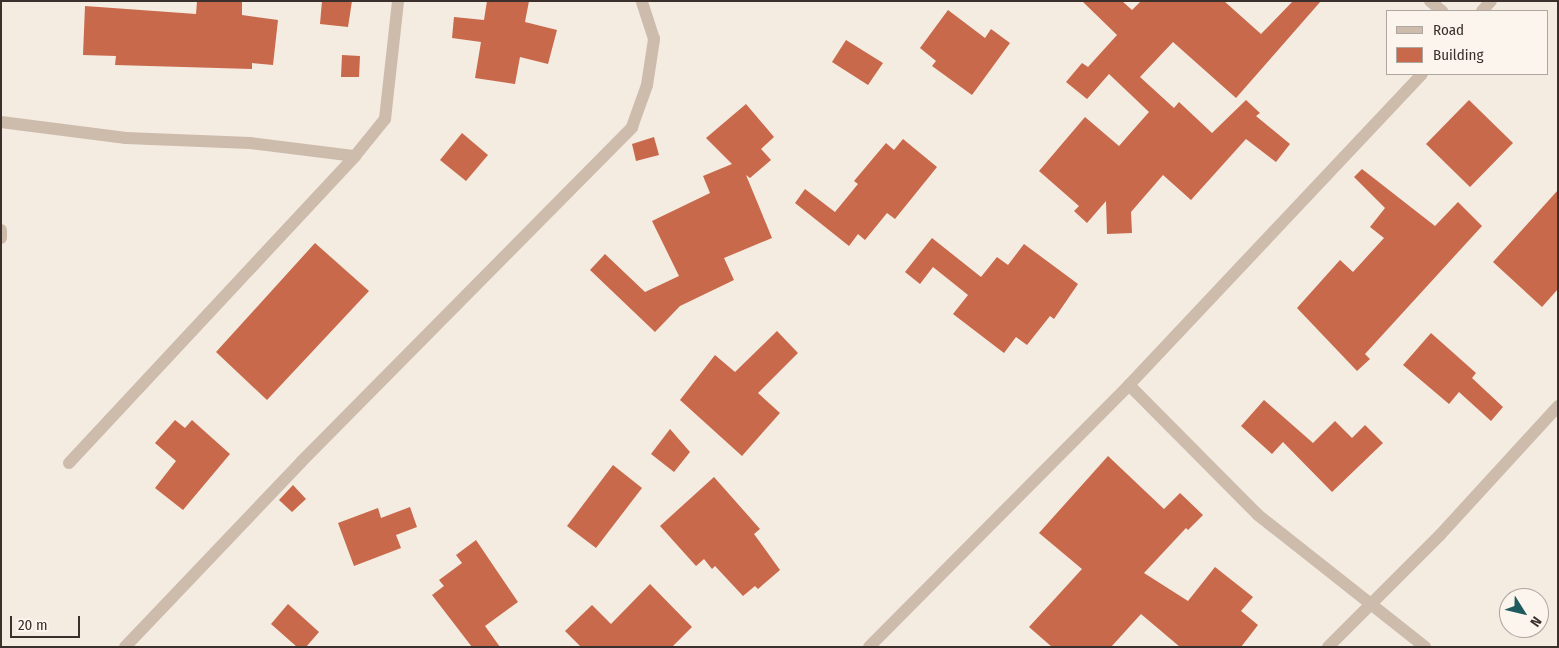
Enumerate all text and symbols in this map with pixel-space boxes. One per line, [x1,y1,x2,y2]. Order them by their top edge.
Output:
legend [1386,10,1549,75]
text: Road [1433,21,1464,39]
text: Building [1433,46,1484,64]
north arrow [1499,588,1549,638]
scale bar [12,606,82,638]
text: N [1526,613,1545,630]
text: 20 m [18,616,48,634]

